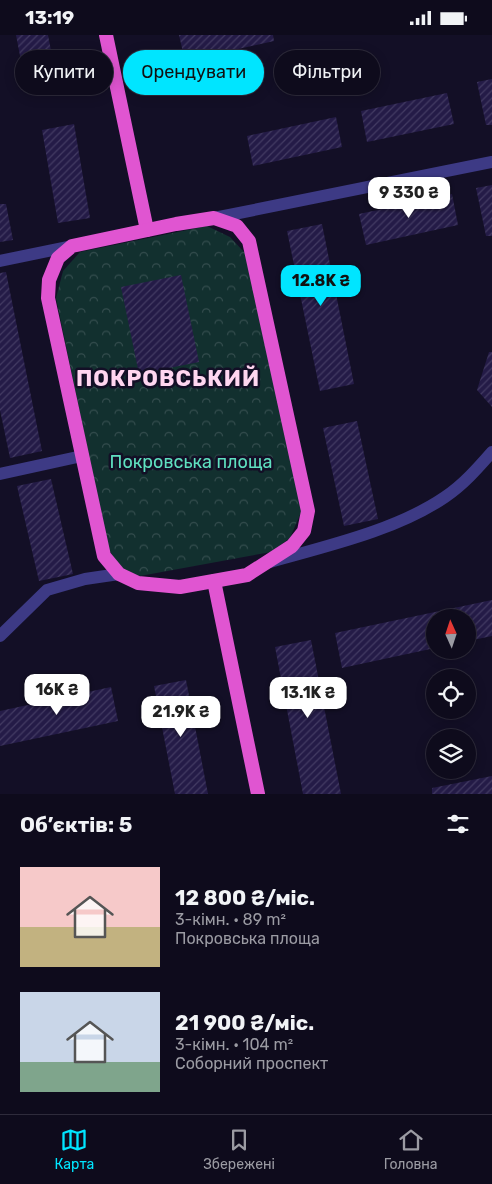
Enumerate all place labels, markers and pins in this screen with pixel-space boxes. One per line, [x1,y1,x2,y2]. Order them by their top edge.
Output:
pin: 9 330 ₴ [363,177,455,219]
pin: 12.8K ₴ [275,265,367,307]
pin: 16K ₴ [22,673,92,716]
pin: 13.1K ₴ [262,677,354,719]
pin: 21.9K ₴ [135,695,227,738]

